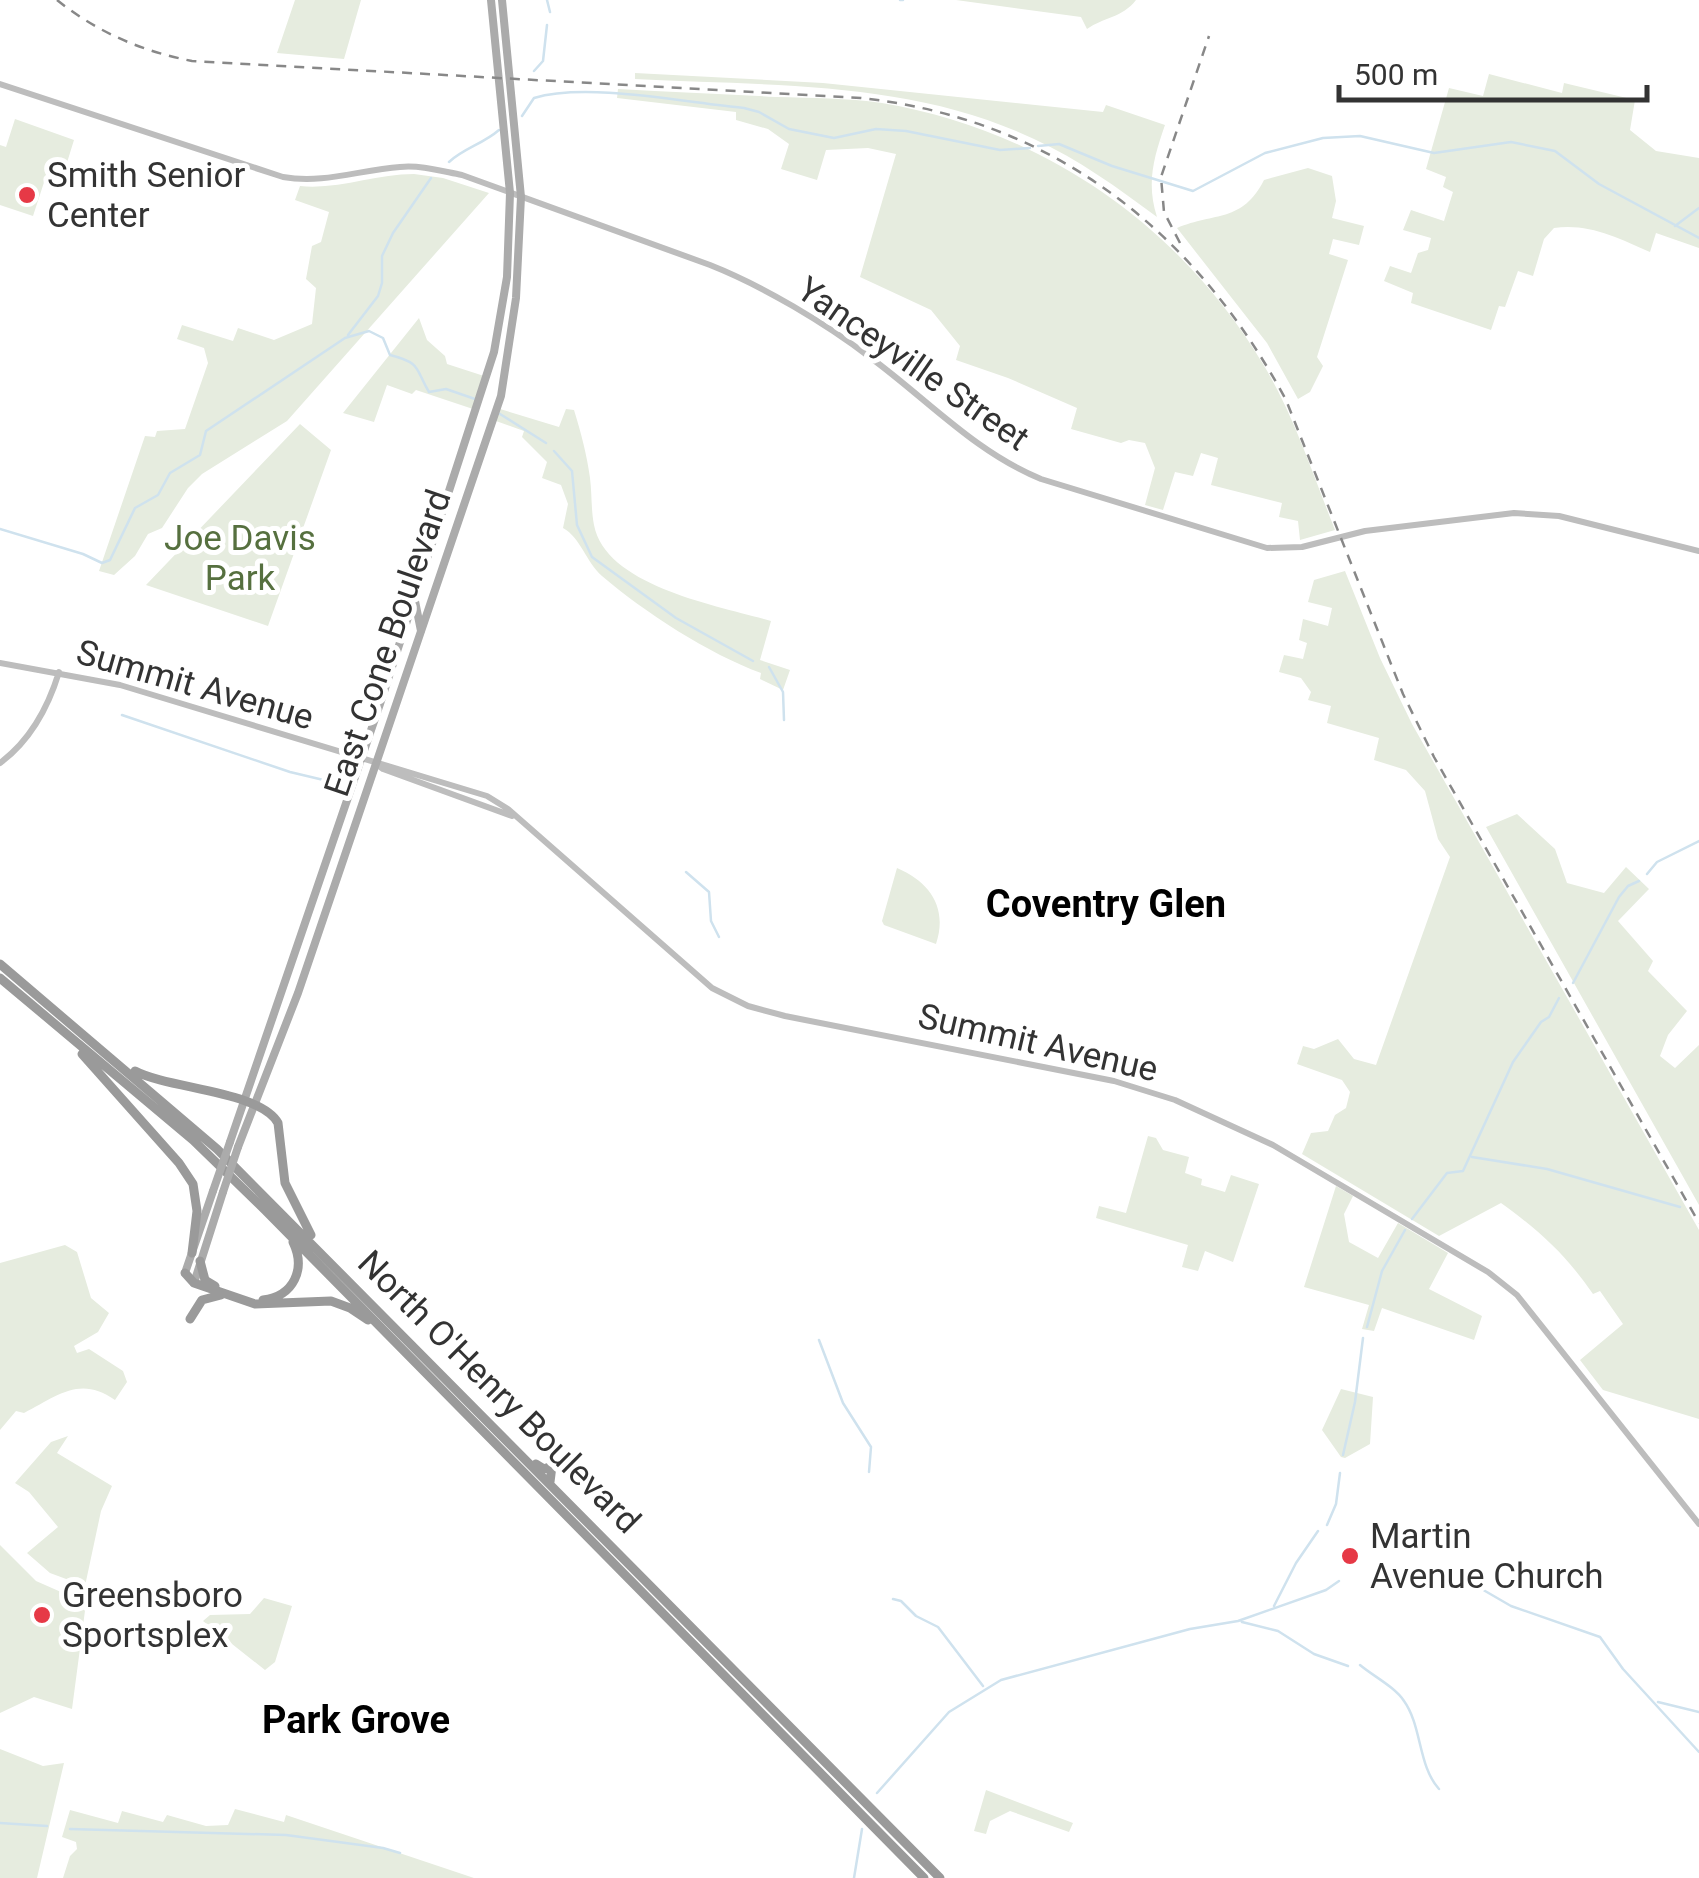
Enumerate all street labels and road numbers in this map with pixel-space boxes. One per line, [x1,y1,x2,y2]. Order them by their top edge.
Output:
street label: Yanceyville Street [789,269,1037,459]
street label: East Cone Boulevard [316,484,460,802]
street label: Summit Avenue [72,632,318,738]
street label: Summit Avenue [914,996,1162,1090]
street label: North O'Henry Boulevard [349,1242,649,1542]

